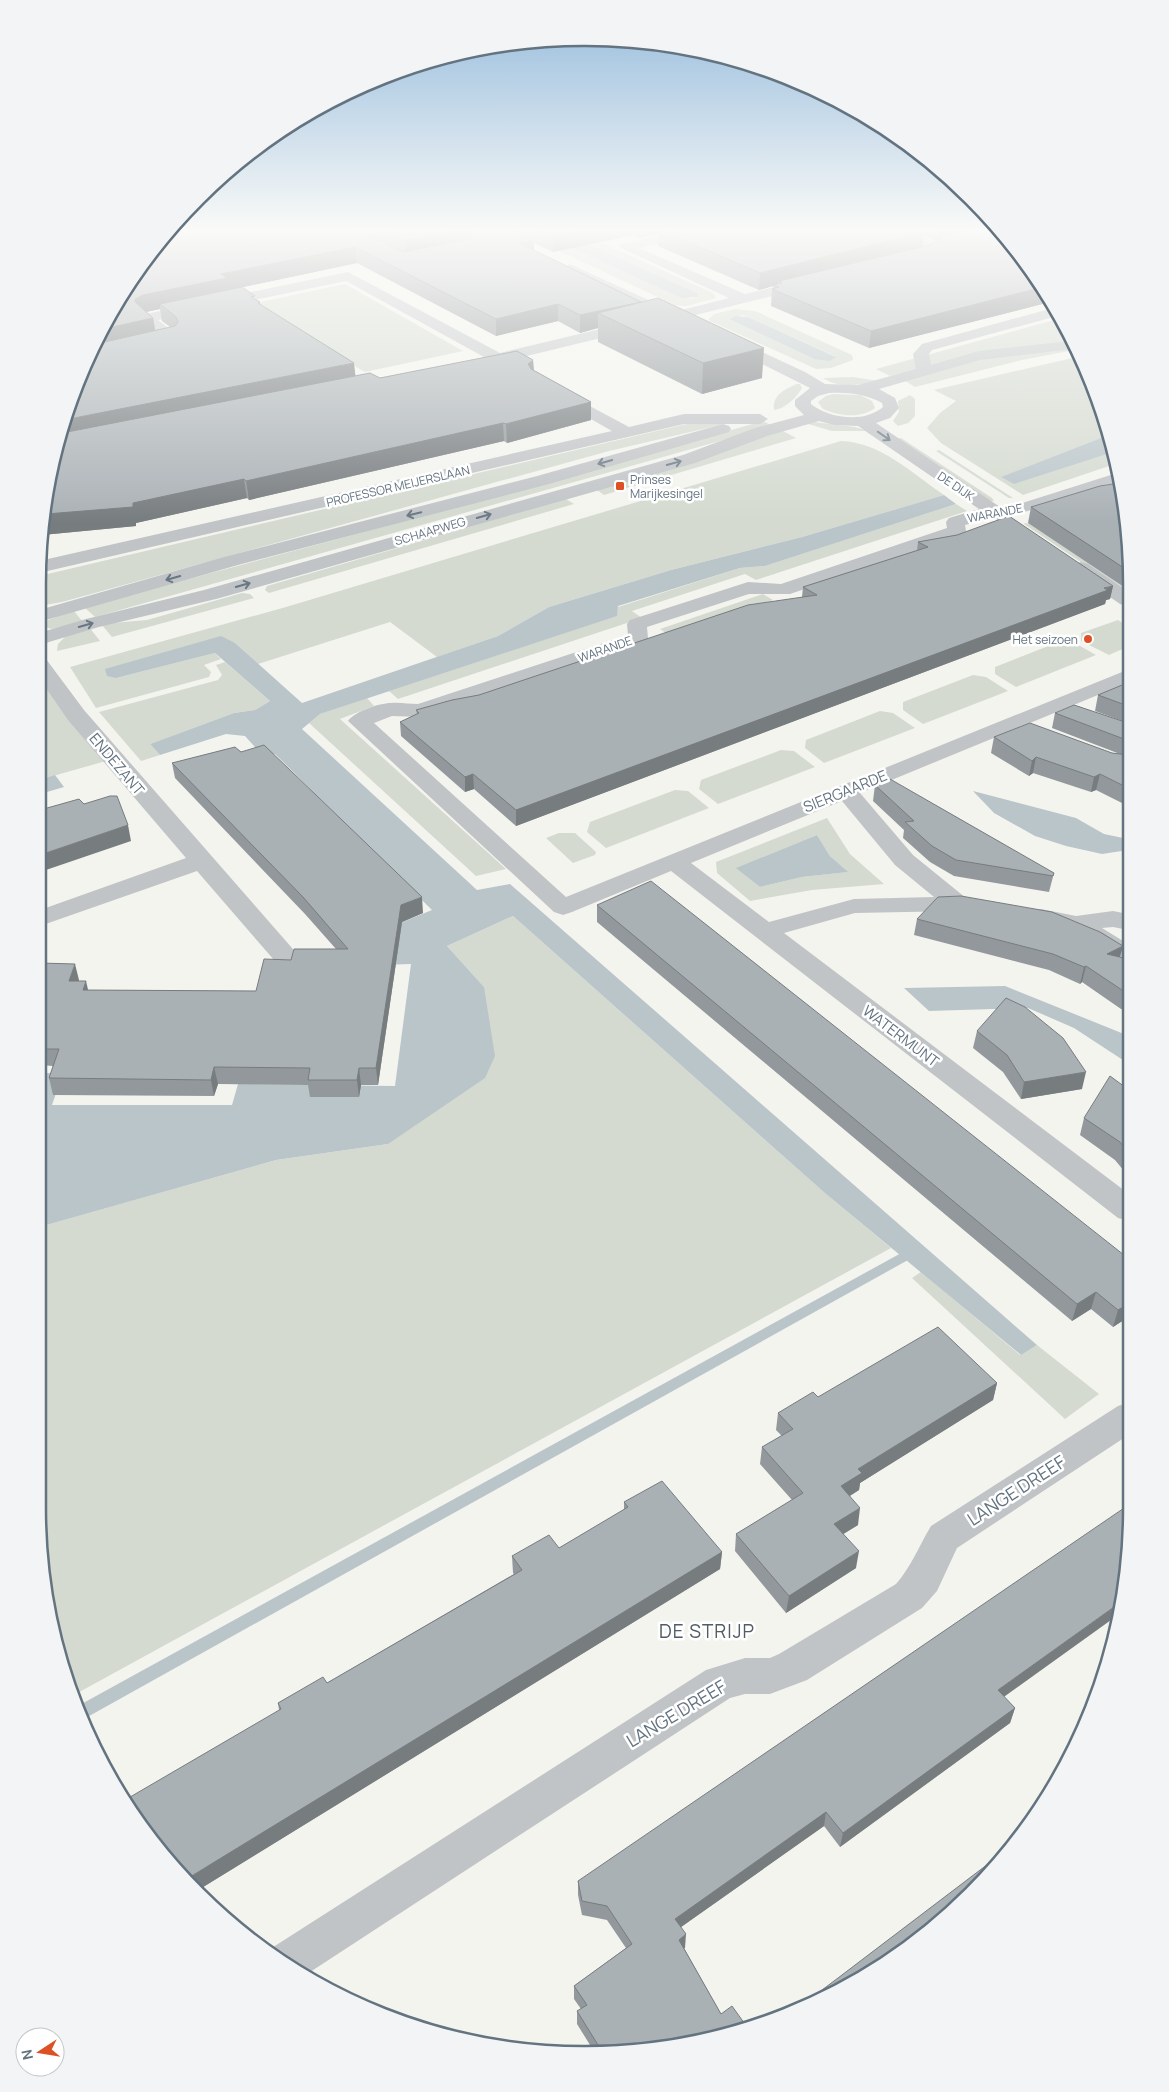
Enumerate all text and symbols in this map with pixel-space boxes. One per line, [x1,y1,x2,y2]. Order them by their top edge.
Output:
one-way arrow [877,431,891,441]
one-way arrow [597,458,613,467]
one-way arrow [665,458,681,467]
street label: PROFESSOR MEIJERSLAAN [325,461,471,511]
street label: DE DIJK [934,468,978,505]
place label: Prinses Marijkesingel [630,471,703,502]
marker: Prinses Marijkesingel [614,480,626,492]
street label: WARANDE [966,499,1024,527]
one-way arrow [407,510,423,519]
one-way arrow [475,511,491,521]
street label: SCHAAPWEG [392,513,468,549]
one-way arrow [165,573,181,583]
one-way arrow [235,580,251,590]
one-way arrow [77,619,93,629]
place label: Het seizoen [1013,631,1078,648]
street label: WARANDE [576,632,635,666]
marker: Het seizoen [1082,633,1094,645]
street label: ENDEZANT [85,728,149,800]
street label: SIERGAARDE [800,765,890,817]
street label: WATERMUNT [858,1000,944,1072]
street label: LANGE DREEF [962,1449,1070,1531]
district label: DE STRIJP [659,1618,755,1644]
street label: LANGE DREEF [622,1674,730,1752]
north arrow [15,2027,65,2077]
text: N [16,2048,37,2062]

